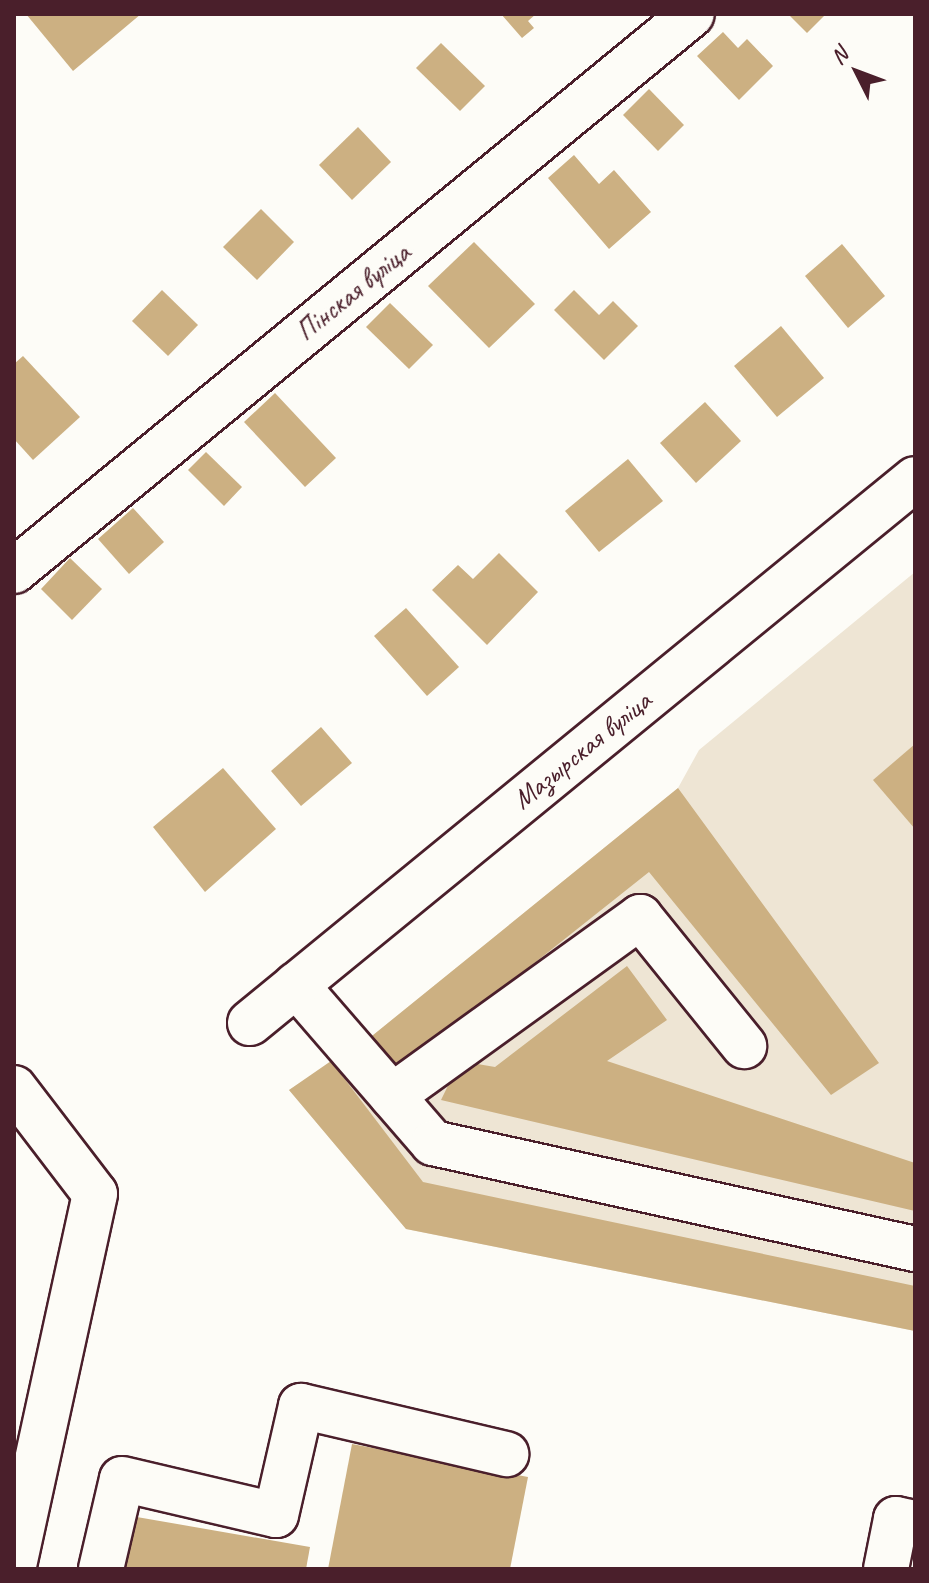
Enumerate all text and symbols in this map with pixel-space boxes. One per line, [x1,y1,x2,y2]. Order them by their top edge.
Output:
north arrow [817,32,897,112]
text: N [824,42,854,70]
street label: Пінская вуліца [289,236,417,348]
street label: Мазырская вуліца [506,684,658,816]

